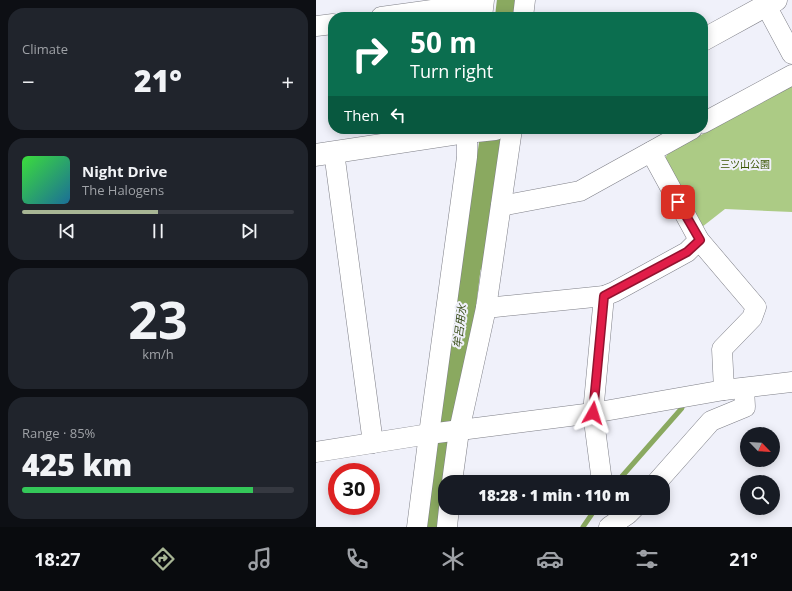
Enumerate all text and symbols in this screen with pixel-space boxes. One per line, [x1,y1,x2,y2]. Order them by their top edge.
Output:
text: 50 m [410,23,477,61]
icon: right [344,28,396,80]
text: Climate [22,40,68,58]
text: Turn right [410,59,493,83]
text: 21° [134,60,182,101]
text: − [22,66,35,96]
text: + [281,66,294,96]
icon: left [387,104,409,126]
text: Then [344,105,379,125]
park label: 三ツ山公園 [720,157,770,171]
text: Night Drive [82,161,167,181]
text: The Halogens [82,181,164,199]
pin [661,185,695,219]
icon: arrive [667,191,689,213]
icon: previous [56,220,78,242]
icon: pause [147,220,169,242]
icon: next [238,220,260,242]
text: 23 [128,283,188,354]
water label: 牟呂用水 [449,302,469,349]
text: km/h [142,345,174,363]
position arrow [572,392,614,434]
text: Range · 85% [22,424,95,442]
north arrow [740,427,780,467]
map controls [740,427,780,515]
text: 425 km [22,444,132,485]
speed limit sign: 30 [328,463,380,515]
button: search [740,475,780,515]
text: 18:28 · 1 min · 110 m [478,485,630,505]
icon: directions [149,545,177,573]
icon: music [246,545,274,573]
icon: phone [343,545,371,573]
icon: climate [439,545,467,573]
icon: car [536,545,564,573]
icon: filters [633,545,661,573]
text: 18:27 [34,547,81,571]
text: 21° [729,547,758,571]

